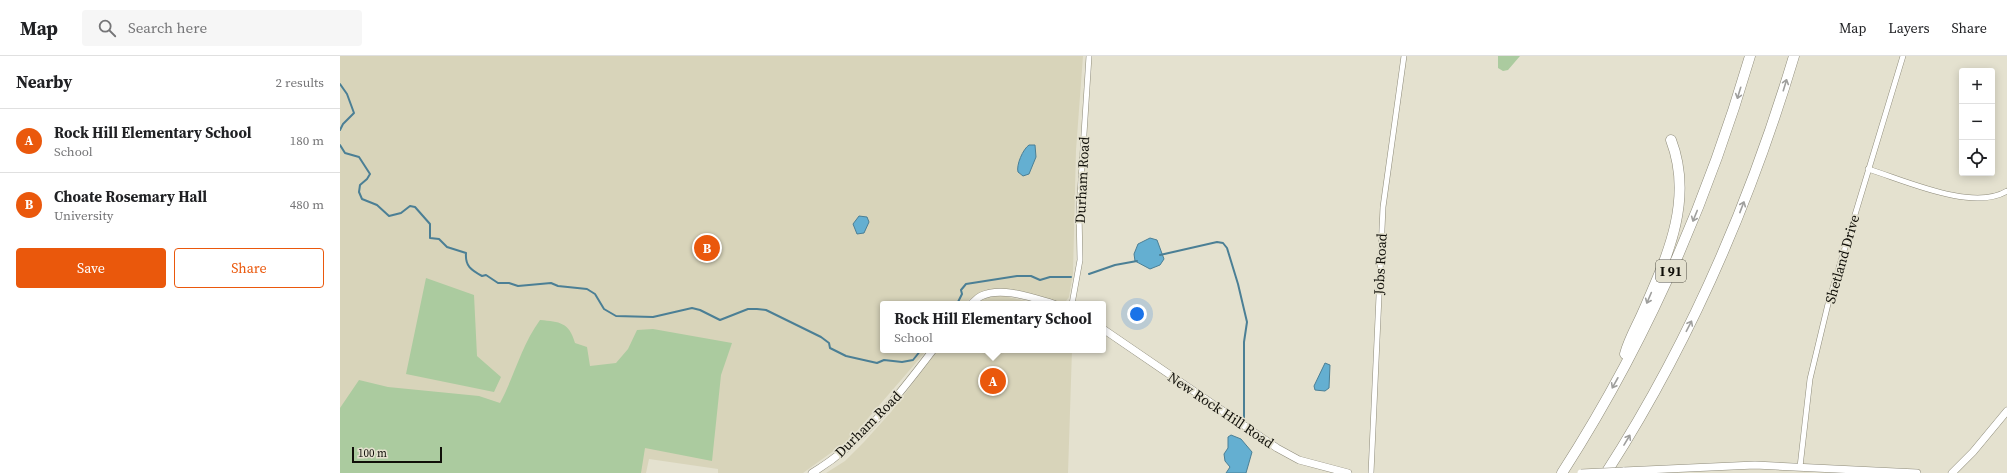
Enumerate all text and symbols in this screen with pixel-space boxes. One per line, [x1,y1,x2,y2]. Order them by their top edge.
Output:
search box [82,10,362,46]
text: Map [20,15,58,41]
icon: search [96,17,118,39]
text: Search here [128,17,207,38]
text: Map [1839,18,1866,38]
text: Layers [1888,18,1930,38]
text: Share [1952,18,1987,38]
map controls [1959,68,1995,176]
button: + [1959,68,1995,104]
text: Nearby [16,70,72,94]
text: 2 results [276,74,324,91]
one-way arrow [1782,78,1789,91]
one-way arrow [1735,87,1742,100]
button: − [1959,104,1995,140]
text: Rock Hill Elementary School [54,122,252,143]
text: A [25,132,33,149]
text: 180 m [290,132,324,149]
street label: Durham Road [1070,136,1094,224]
button: locate [1959,140,1995,176]
text: School [54,143,93,160]
text: Choate Rosemary Hall [54,186,207,207]
text: B [25,196,33,213]
text: 480 m [290,196,324,213]
one-way arrow [1738,202,1746,214]
text: University [54,207,113,224]
one-way arrow [1691,209,1698,221]
street label: Shetland Drive [1820,212,1864,306]
pin: B [694,233,720,263]
street label: Jobs Road [1368,233,1392,296]
button: Save [16,248,166,288]
button: Share [174,248,324,288]
road number: I 91 [1656,260,1686,282]
one-way arrow [1645,292,1652,304]
popup [880,301,1106,353]
your location [1127,304,1147,324]
text: Rock Hill Elementary School [894,308,1092,329]
one-way arrow [1686,320,1693,332]
text: School [894,329,933,346]
pin: A [980,366,1006,396]
street label: New Rock Hill Road [1164,367,1278,453]
one-way arrow [1611,377,1619,389]
street label: Durham Road [830,386,906,462]
one-way arrow [1623,434,1631,446]
scale bar [352,445,442,464]
text: 100 m [358,446,387,461]

